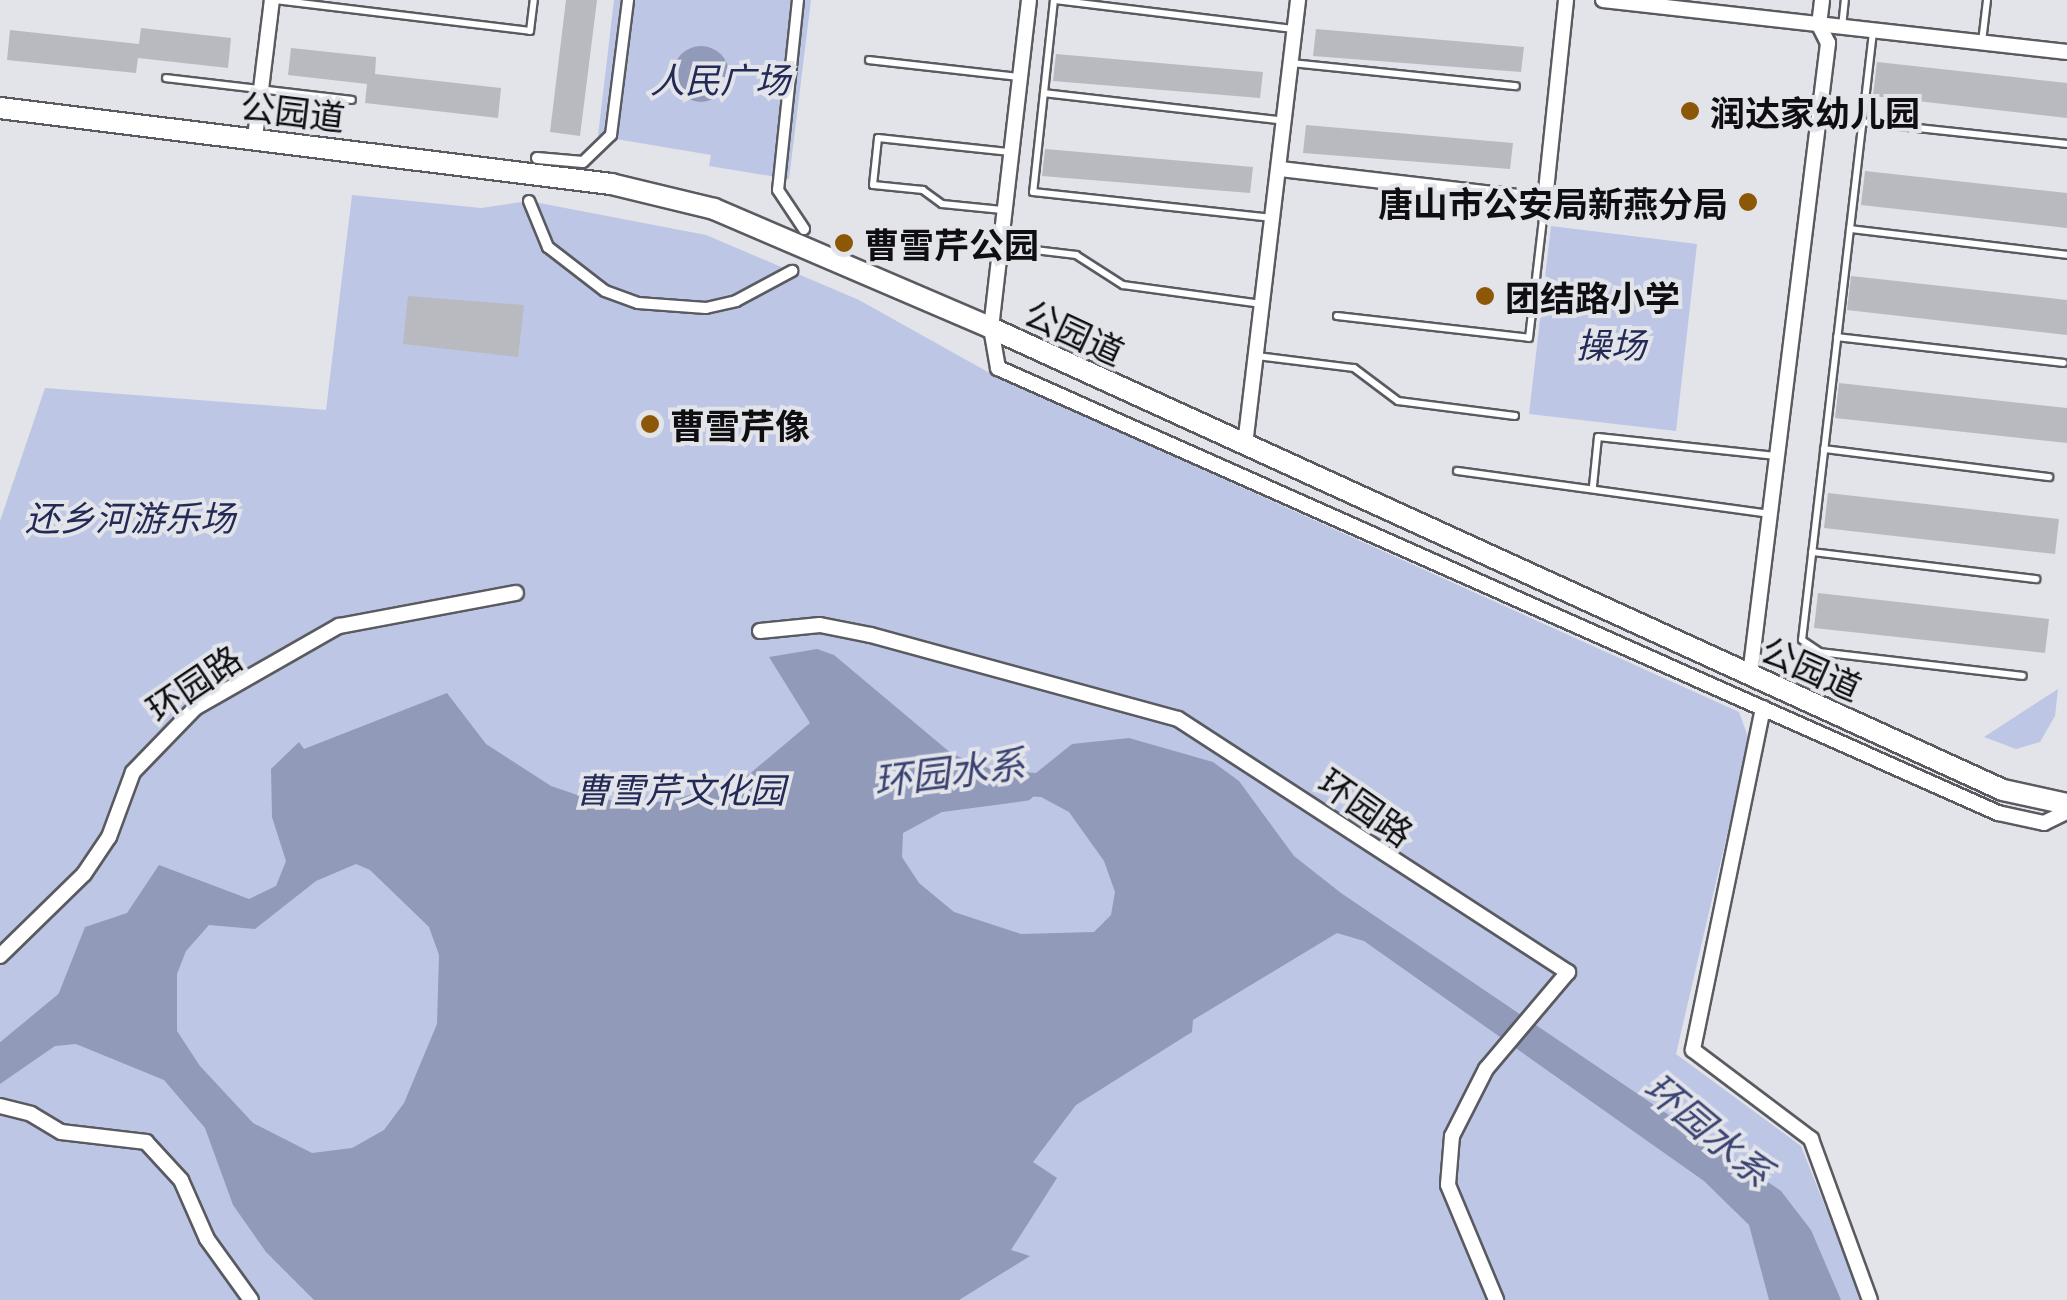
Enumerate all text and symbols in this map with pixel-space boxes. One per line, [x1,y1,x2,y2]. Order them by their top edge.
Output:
park label: 人民广场 [650,57,790,99]
street label: 公园道 [238,83,348,137]
place label: 润达家幼儿园 [1710,90,1920,132]
marker: 润达家幼儿园 [1679,100,1701,122]
place label: 唐山市公安局新燕分局 [1378,181,1728,223]
marker: 唐山市公安局新燕分局 [1737,191,1759,213]
place label: 曹雪芹公园 [864,222,1039,264]
marker: 曹雪芹公园 [833,232,855,254]
place label: 团结路小学 [1505,275,1680,317]
marker: 团结路小学 [1474,285,1496,307]
street label: 公园道 [1019,290,1131,372]
park label: 操场 [1576,322,1646,364]
place label: 曹雪芹像 [670,403,810,445]
marker: 曹雪芹像 [639,413,661,435]
park label: 还乡河游乐场 [25,495,235,537]
street label: 公园道 [1755,626,1869,708]
street label: 环园路 [138,635,248,729]
water label: 环园水系 [871,738,1027,802]
street label: 环园路 [1312,759,1422,853]
park label: 曹雪芹文化园 [575,767,785,809]
water label: 环园水系 [1637,1062,1783,1194]

